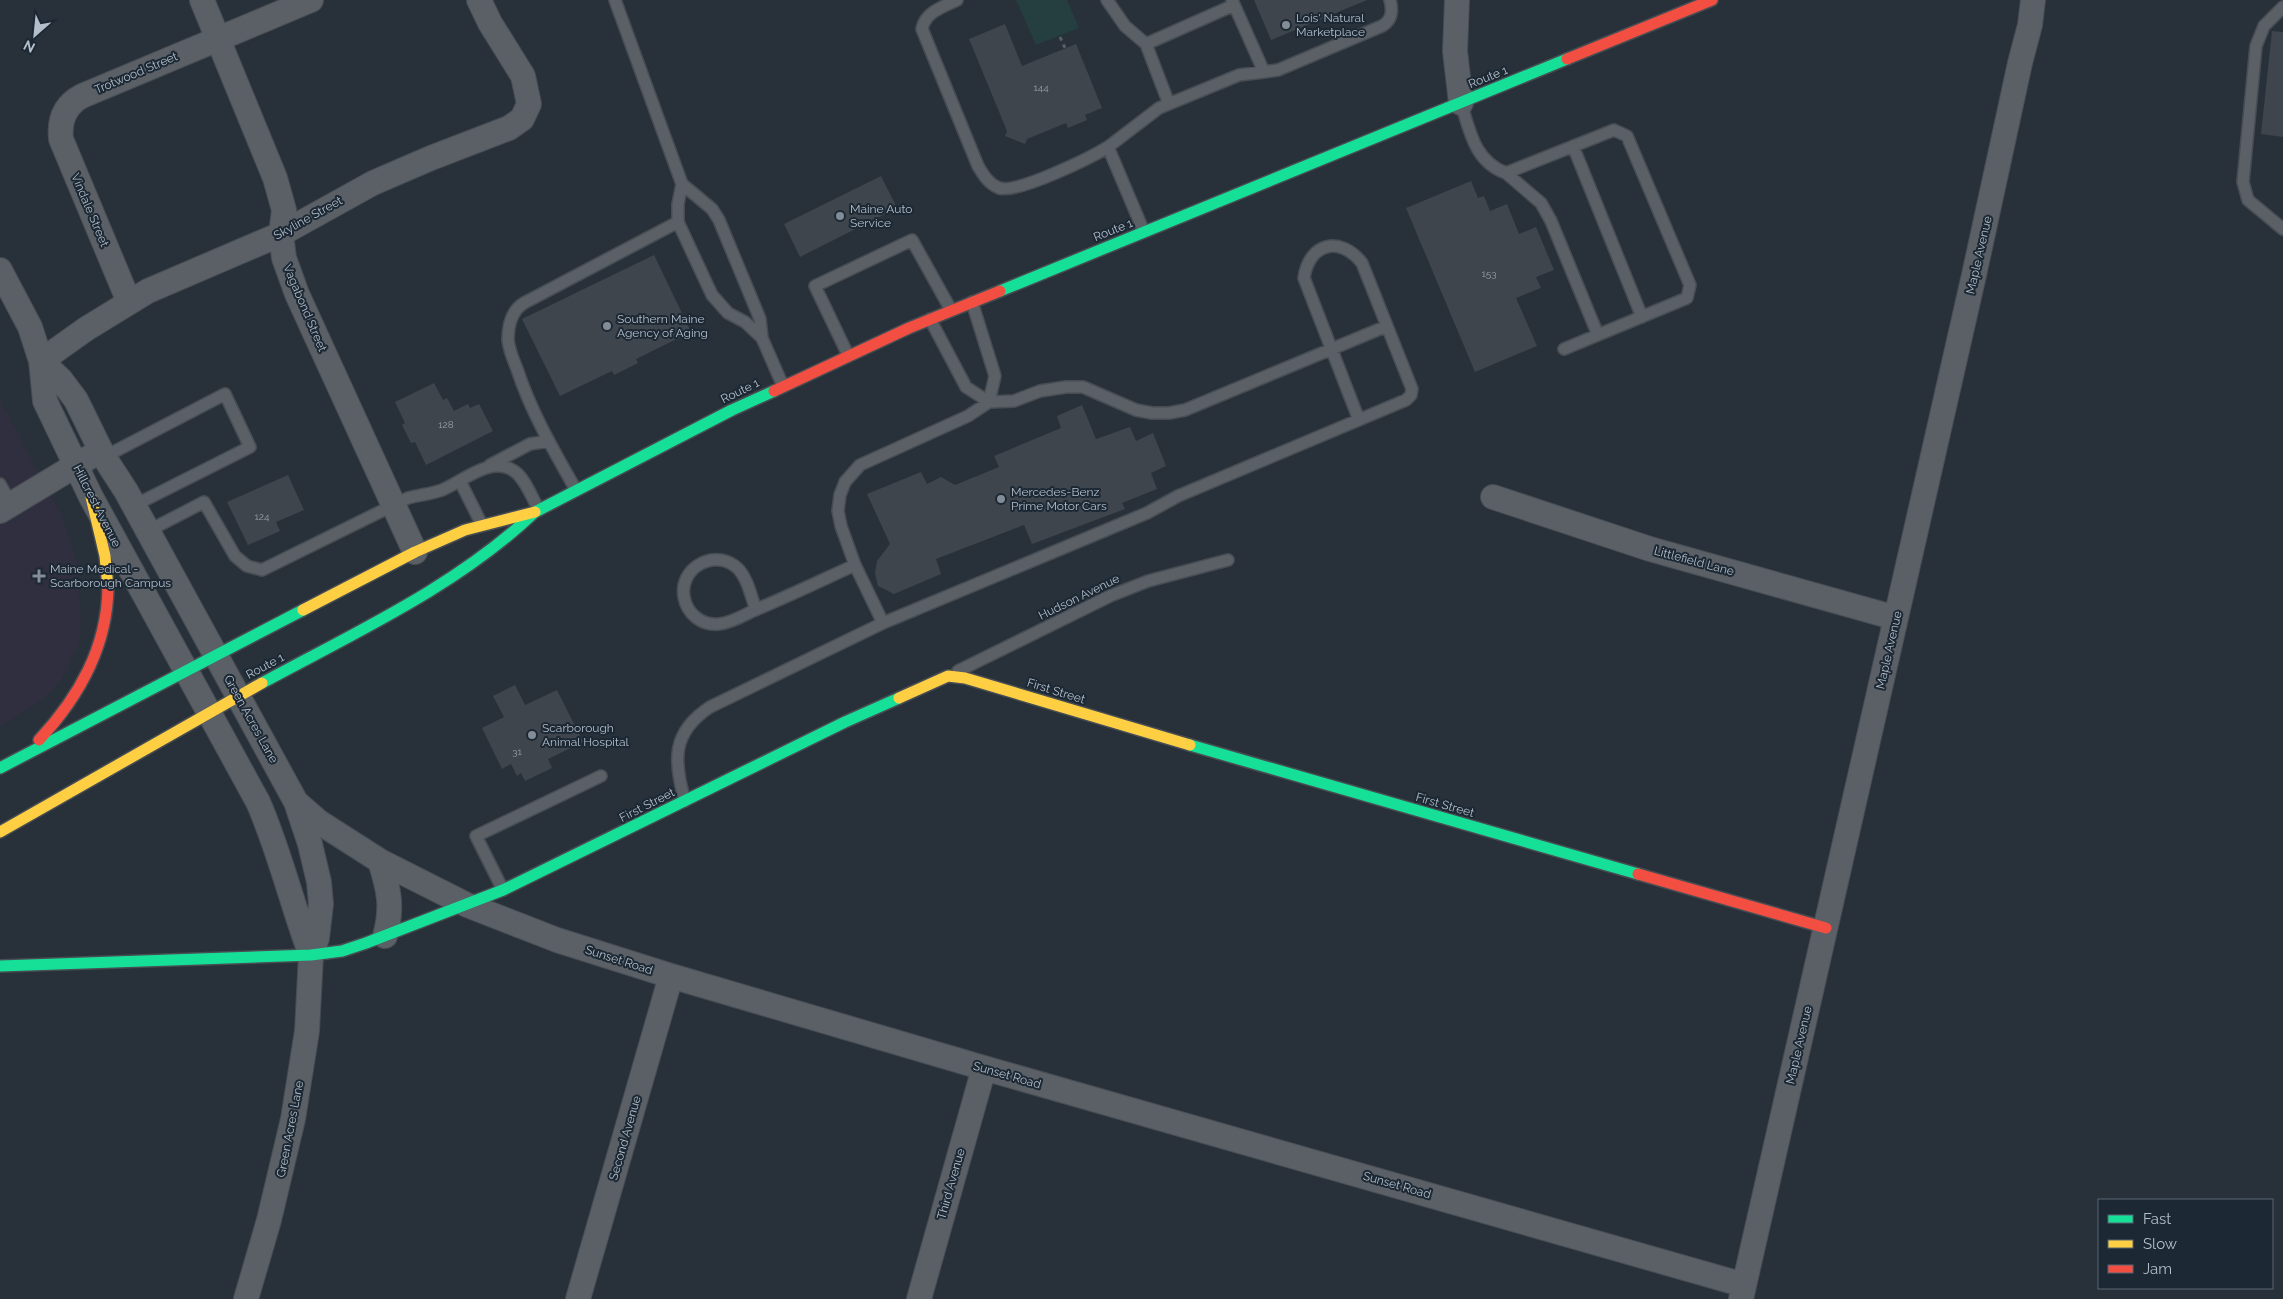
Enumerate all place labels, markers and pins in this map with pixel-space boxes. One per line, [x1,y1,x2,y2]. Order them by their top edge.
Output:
place label: Lois' Natural Marketplace [1296,11,1365,39]
marker: Lois' Natural Marketplace [1280,19,1292,31]
place label: Maine Auto Service [850,202,913,230]
marker: Maine Auto Service [834,210,846,222]
place label: Southern Maine Agency of Aging [617,312,708,340]
marker: Southern Maine Agency of Aging [601,320,613,332]
place label: Mercedes-Benz Prime Motor Cars [1011,485,1107,513]
marker: Mercedes-Benz Prime Motor Cars [995,493,1007,505]
place label: Maine Medical - Scarborough Campus [50,562,171,590]
marker: Maine Medical - Scarborough Campus [32,569,46,583]
place label: Scarborough Animal Hospital [542,721,630,749]
marker: Scarborough Animal Hospital [526,729,538,741]

